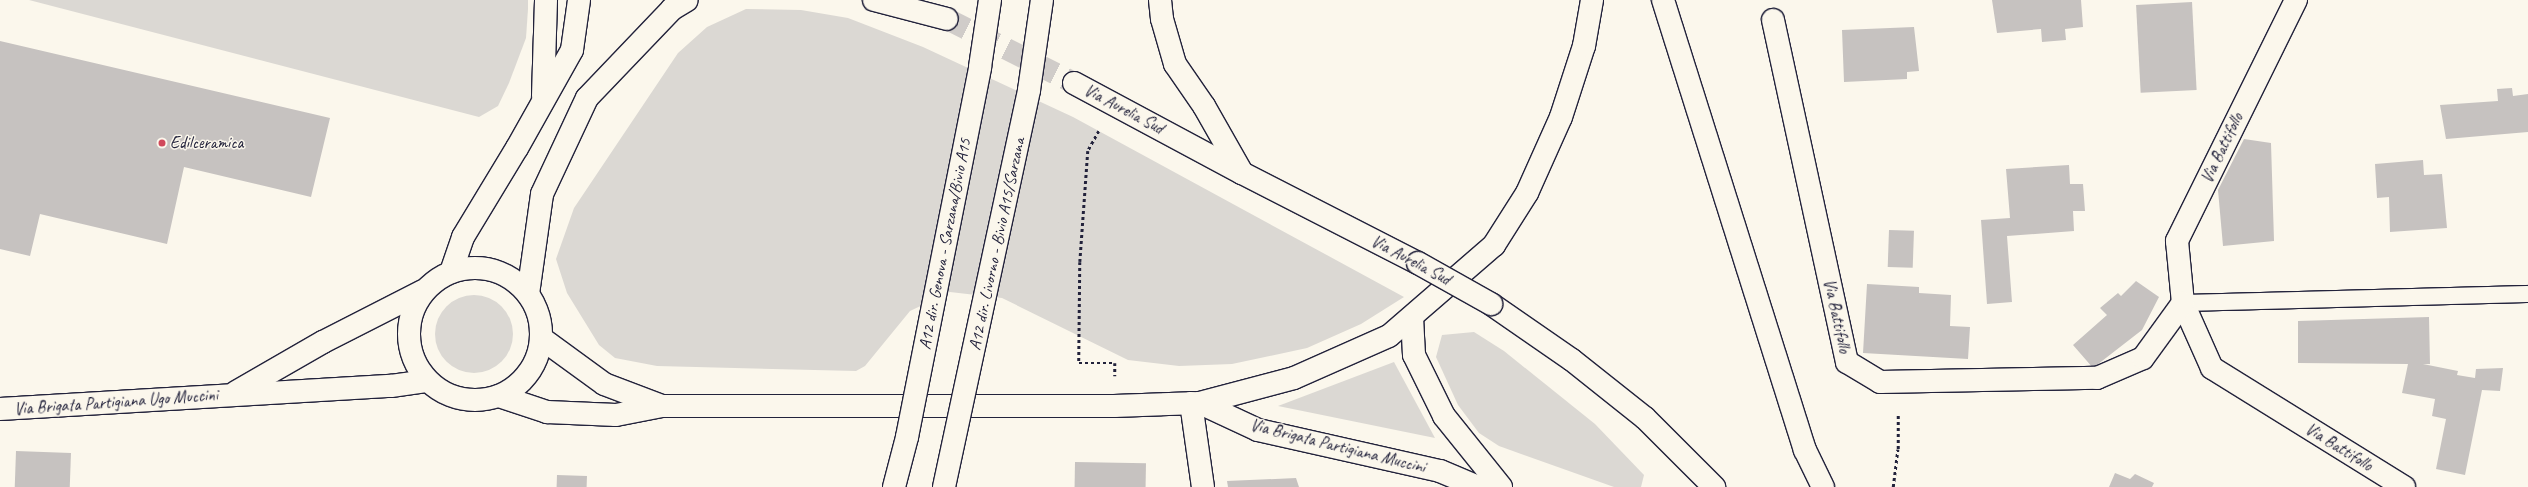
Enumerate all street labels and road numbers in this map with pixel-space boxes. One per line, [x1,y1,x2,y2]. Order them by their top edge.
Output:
street label: Via Aurelia Sud [1081,80,1167,138]
street label: Via Battifollo [2196,109,2248,187]
street label: A12 dir. Livorno - Bivio A15/Sarzana [965,136,1029,352]
street label: A12 dir. Genova - Sarzana/Bivio A15 [915,137,975,351]
street label: Via Aurelia Sud [1368,231,1454,289]
street label: Via Battifollo [1819,277,1855,355]
street label: Via Brigata Partigiana Ugo Muccini [14,385,218,419]
street label: Via Brigata Partigiana Muccini [1249,414,1427,478]
street label: Via Battifollo [2301,418,2377,476]

